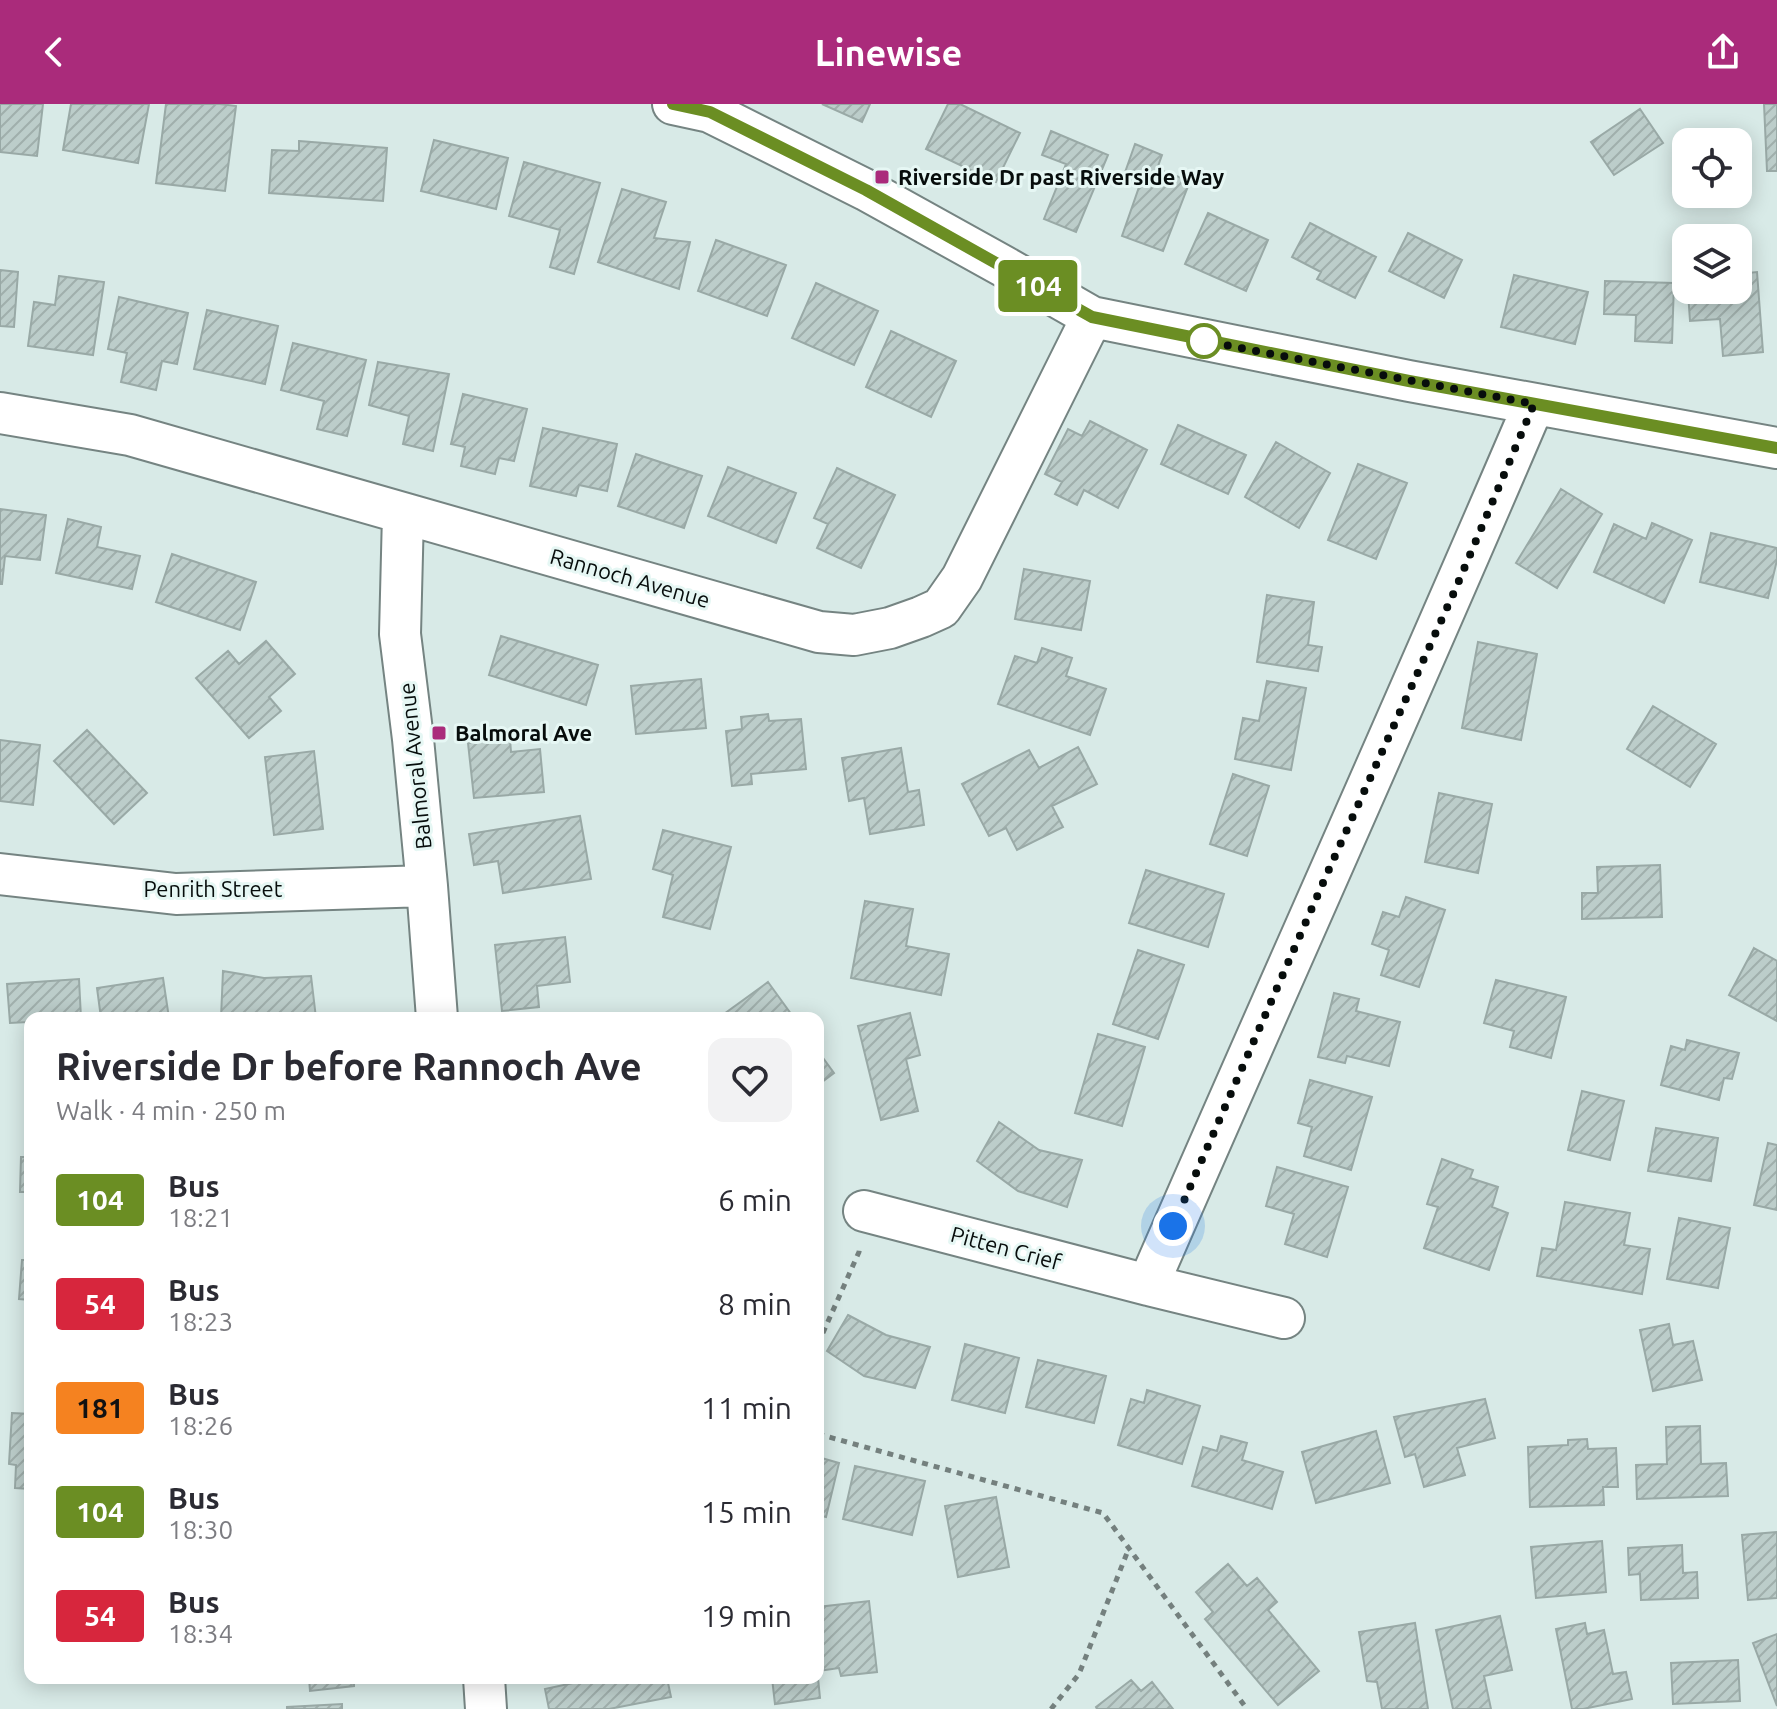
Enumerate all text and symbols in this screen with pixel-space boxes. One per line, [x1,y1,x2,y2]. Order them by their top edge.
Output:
icon: back [32,30,76,74]
icon: share [1701,30,1745,74]
text: Linewise [815,32,962,73]
map controls [1672,128,1752,304]
button: locate [1672,128,1752,208]
place label: Riverside Dr past Riverside Way [898,164,1225,189]
marker: Riverside Dr past Riverside Way [873,168,891,186]
button: layers [1672,224,1752,304]
line badge: 104 [992,260,1084,312]
text: 104 [1014,270,1062,301]
unlabelled marker [1187,324,1221,358]
street label: Rannoch Avenue [547,543,713,612]
street label: Balmoral Avenue [393,681,436,851]
place label: Balmoral Ave [455,720,592,745]
marker: Balmoral Ave [430,724,448,742]
street label: Penrith Street [144,876,283,901]
button: heart [708,1038,792,1122]
text: Riverside Dr before Rannoch Ave [56,1045,642,1087]
text: Walk · 4 min · 250 m [56,1096,286,1125]
text: Bus [168,1169,220,1203]
text: 6 min [718,1183,792,1217]
text: 104 [76,1184,124,1215]
text: 18:21 [168,1203,233,1232]
your location [1153,1206,1193,1246]
street label: Pitten Crief [948,1221,1065,1274]
text: Bus [168,1273,220,1307]
text: 8 min [718,1287,792,1321]
text: 54 [84,1288,116,1319]
text: 18:23 [168,1307,233,1336]
text: Bus [168,1377,220,1411]
text: 11 min [701,1391,792,1425]
text: 181 [76,1392,124,1423]
text: 18:26 [168,1411,233,1440]
text: Bus [168,1481,220,1515]
text: 15 min [701,1495,792,1529]
text: 104 [76,1496,124,1527]
text: 18:30 [168,1515,233,1544]
text: Bus [168,1585,220,1619]
text: 19 min [701,1599,792,1633]
text: 54 [84,1600,116,1631]
text: 18:34 [168,1619,233,1648]

